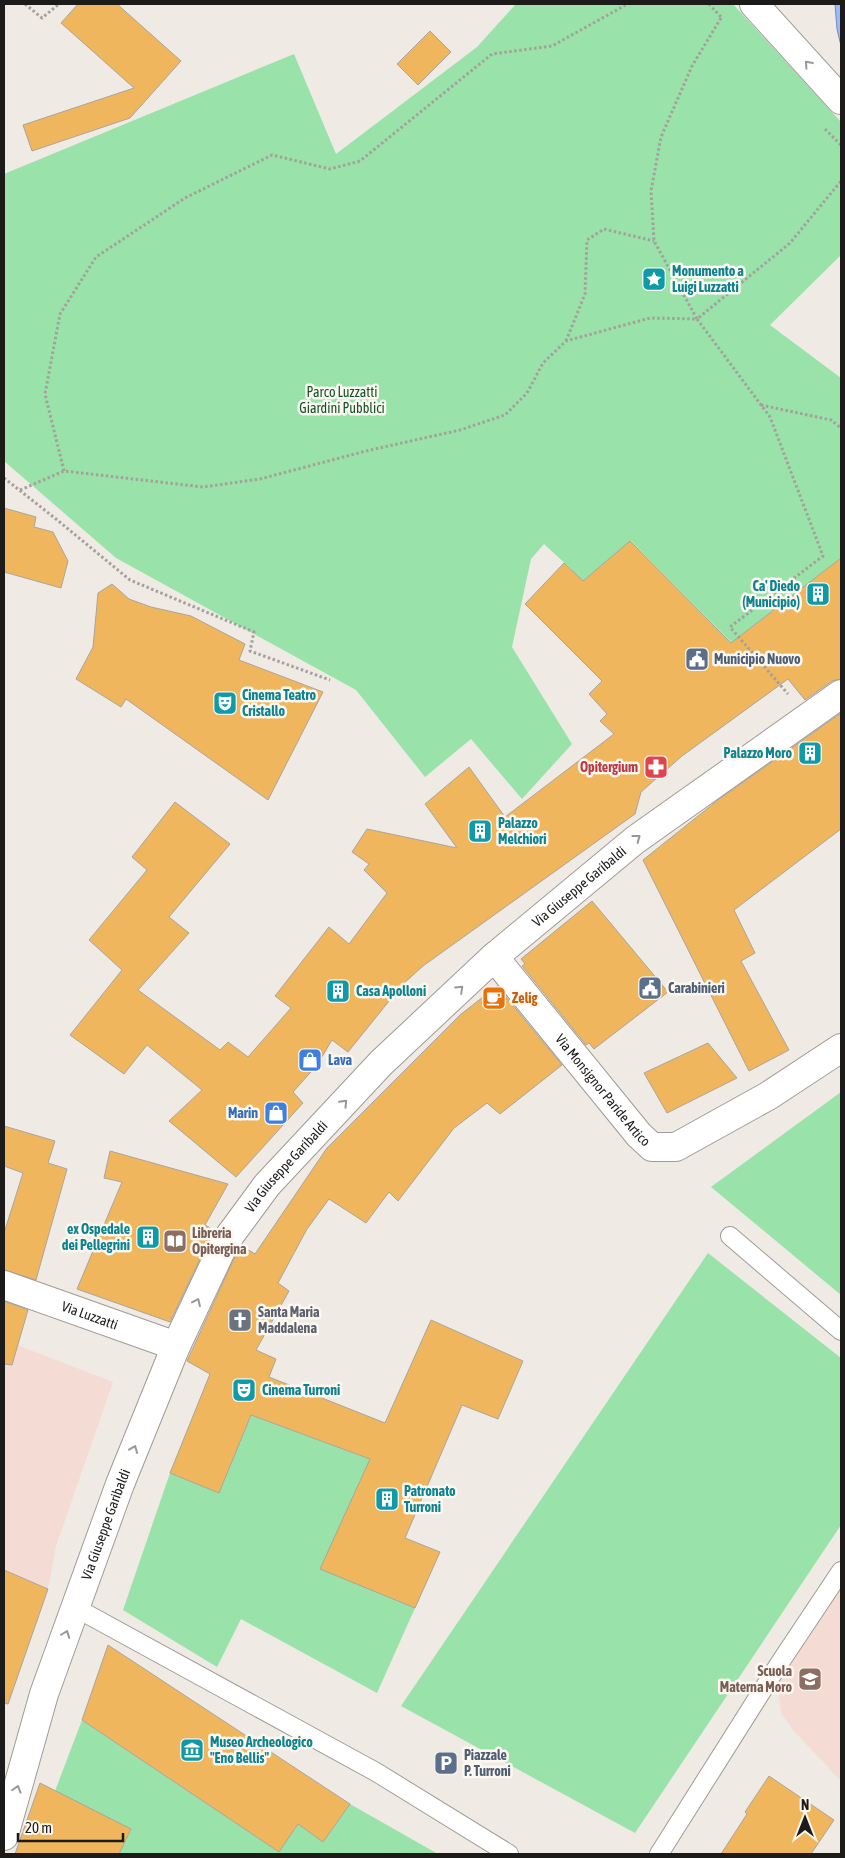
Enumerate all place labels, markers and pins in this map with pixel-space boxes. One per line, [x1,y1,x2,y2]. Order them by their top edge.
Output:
place label: Monumento a Luigi Luzzatti [672,263,744,295]
place icon: Monumento a Luigi Luzzatti [641,266,667,292]
place label: Ca' Diedo (Municipio) [742,578,800,610]
building icon: Ca' Diedo (Municipio) [805,581,831,607]
public building icon: Municipio Nuovo [684,646,710,672]
place label: Municipio Nuovo [714,651,801,667]
place label: Cinema Teatro Cristallo [242,687,317,719]
theatre icon: Cinema Teatro Cristallo [212,690,238,716]
building icon: Palazzo Moro [797,740,823,766]
place label: Palazzo Moro [724,745,792,761]
pharmacy icon: Opitergium [643,754,669,780]
place label: Opitergium [580,759,638,775]
place label: Palazzo Melchiori [498,815,546,847]
building icon: Palazzo Melchiori [467,818,493,844]
public building icon: Carabinieri [637,975,663,1001]
building icon: Casa Apolloni [325,978,351,1004]
place label: Carabinieri [668,980,725,996]
place label: Casa Apolloni [356,983,426,999]
cafe icon: Zelig [481,985,507,1011]
place label: Zelig [512,990,539,1006]
shop icon: Lava [297,1047,323,1073]
place label: Lava [328,1052,353,1068]
shop icon: Marin [263,1100,289,1126]
place label: Marin [228,1105,258,1121]
place label: ex Ospedale dei Pellegrini [62,1221,130,1253]
building icon: ex Ospedale dei Pellegrini [135,1224,161,1250]
place label: Libreria Opitergina [192,1225,247,1257]
library icon: Libreria Opitergina [162,1228,188,1254]
place label: Santa Maria Maddalena [258,1304,320,1336]
church icon: Santa Maria Maddalena [227,1307,253,1333]
theatre icon: Cinema Turroni [231,1377,257,1403]
place label: Cinema Turroni [262,1382,340,1398]
place label: Patronato Turroni [404,1483,456,1515]
building icon: Patronato Turroni [374,1486,400,1512]
place label: Scuola Materna Moro [720,1663,792,1695]
school or university icon: Scuola Materna Moro [797,1666,823,1692]
place label: Museo Archeologico "Eno Bellis" [210,1734,313,1766]
museum icon: Museo Archeologico "Eno Bellis" [179,1737,205,1763]
place label: Piazzale P. Turroni [464,1747,511,1779]
parking icon: Piazzale P. Turroni [433,1750,459,1776]

